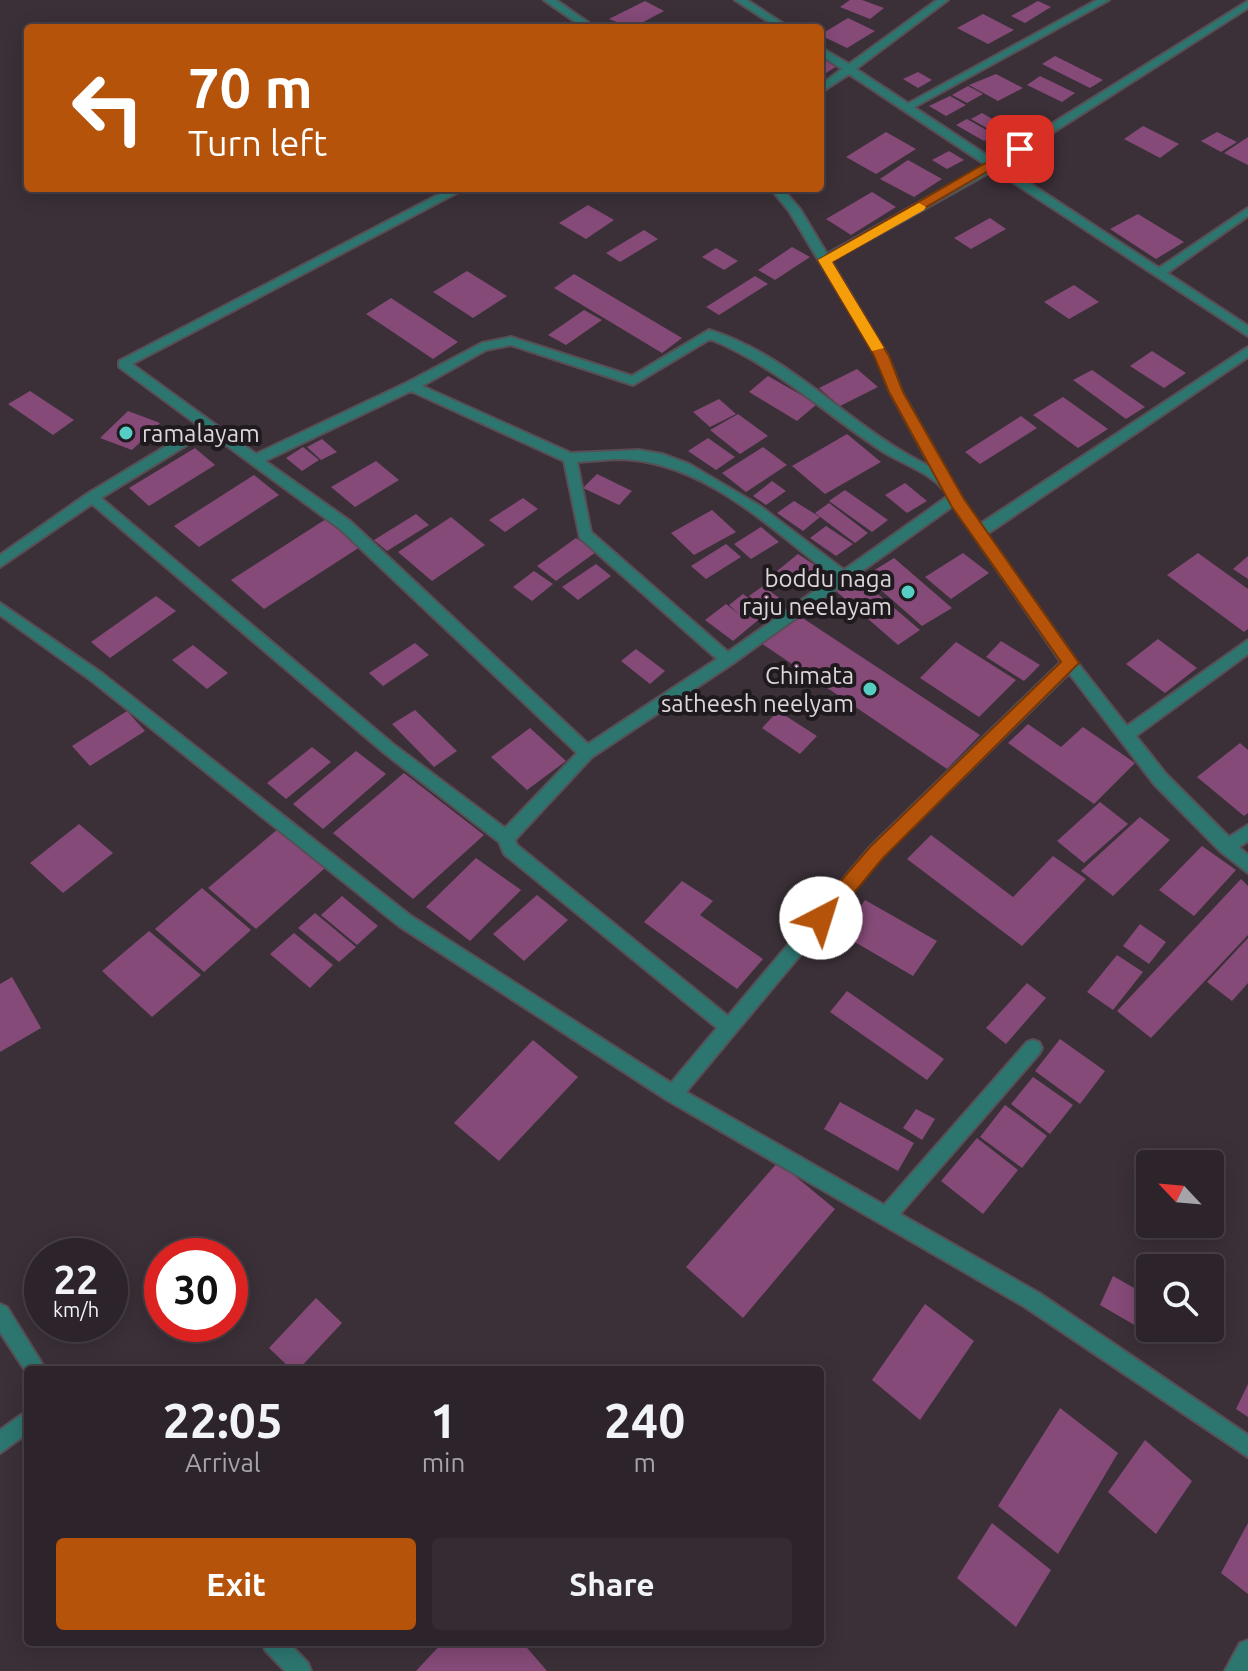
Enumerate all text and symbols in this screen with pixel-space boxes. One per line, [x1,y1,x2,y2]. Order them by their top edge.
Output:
icon: left [56,56,160,160]
text: 70 m [188,56,313,119]
pin [986,115,1054,183]
text: Turn left [188,122,327,163]
icon: arrive [998,127,1042,171]
place label: ramalayam [142,420,260,447]
marker: ramalayam [117,424,135,442]
place label: boddu naga raju neelayam [742,565,892,620]
marker: boddu naga raju neelayam [899,583,917,601]
place label: Chimata satheesh neelyam [661,662,854,717]
marker: Chimata satheesh neelyam [861,680,879,698]
position arrow [779,876,863,960]
north arrow [1136,1150,1224,1238]
map controls [1136,1150,1224,1342]
speed limit sign: 30 [144,1238,248,1342]
button: search [1136,1254,1224,1342]
text: 22 [53,1257,99,1302]
text: km/h [53,1298,99,1321]
text: 22:05 [163,1393,283,1447]
text: 1 [430,1393,457,1447]
text: 240 [604,1393,685,1447]
text: Arrival [185,1448,261,1477]
text: min [422,1448,465,1477]
text: m [633,1448,656,1477]
button: Exit [56,1538,416,1630]
button: Share [432,1538,792,1630]

